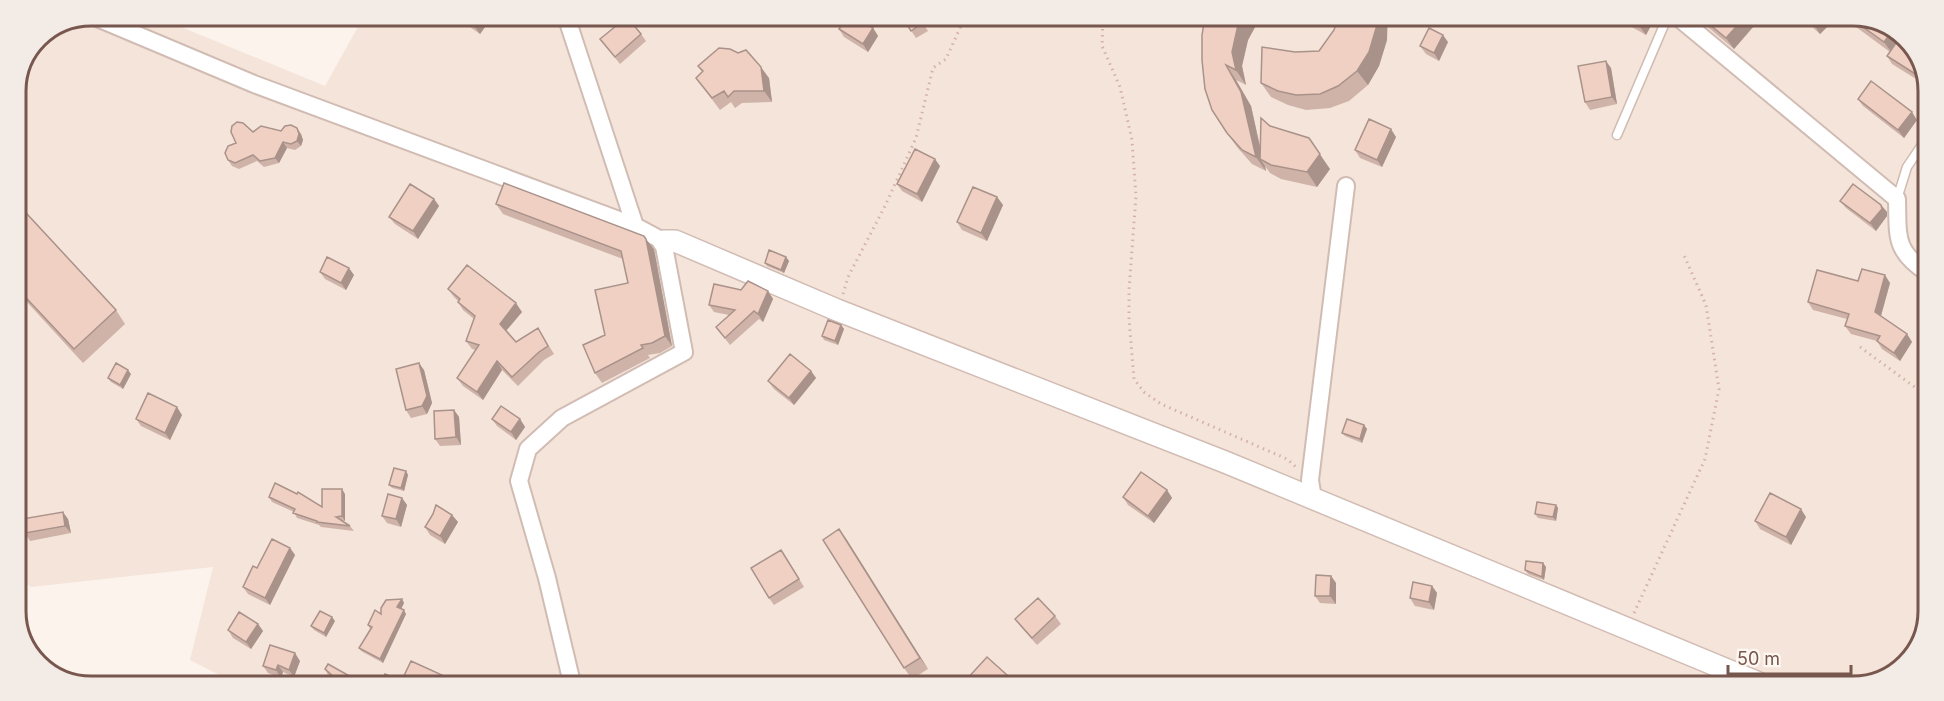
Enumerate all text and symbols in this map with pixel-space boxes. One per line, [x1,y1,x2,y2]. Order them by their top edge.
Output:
scale bar [1728,638,1851,676]
text: 50 m [1737,648,1780,669]

